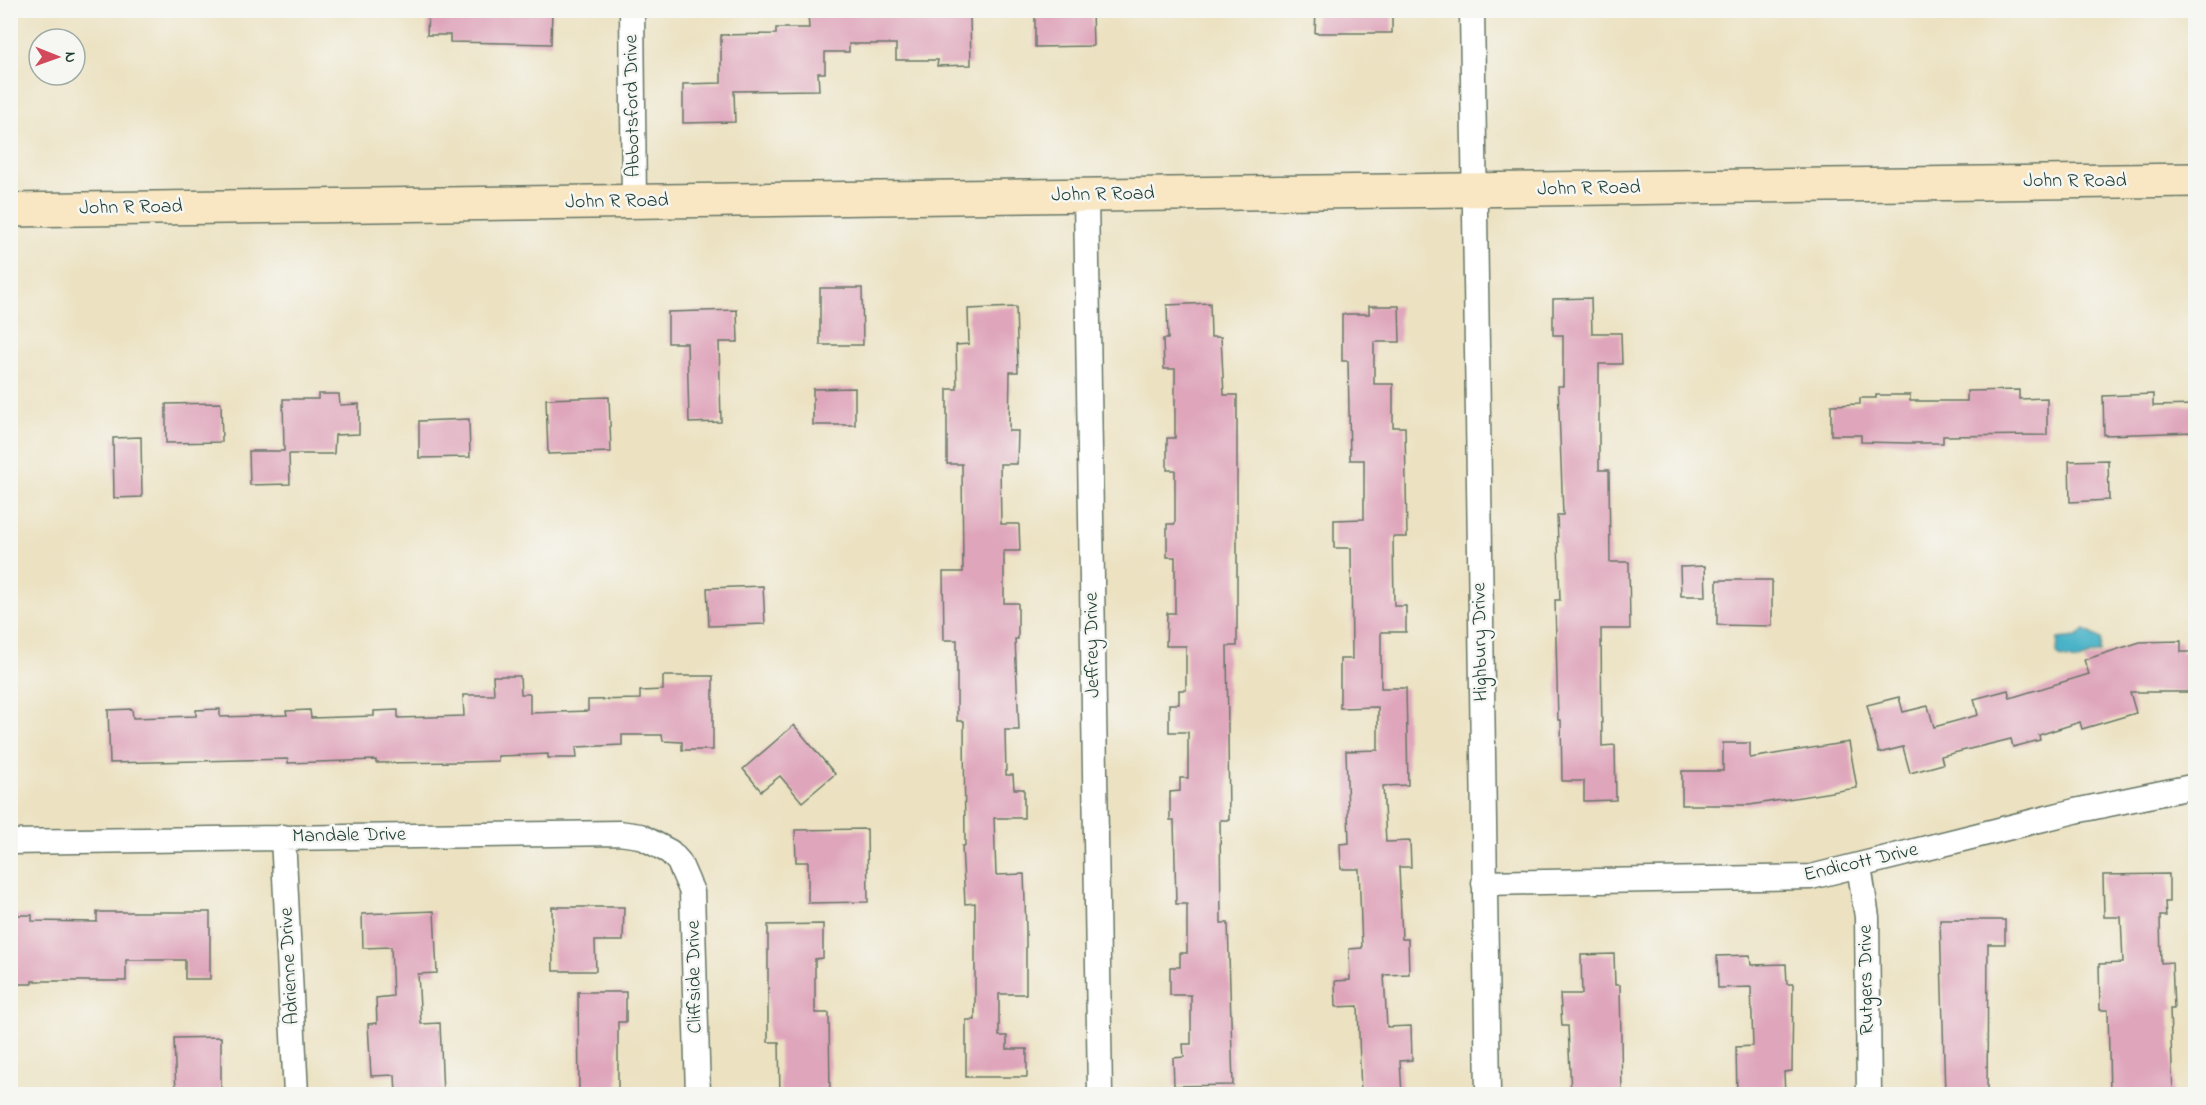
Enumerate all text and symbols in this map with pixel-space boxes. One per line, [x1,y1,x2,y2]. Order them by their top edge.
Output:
north arrow [27,27,87,87]
street label: Abbotsford Drive [617,34,649,178]
text: N [58,52,82,63]
street label: John R Road [2023,167,2127,196]
street label: John R Road [1537,174,1641,204]
street label: John R Road [1051,180,1155,210]
street label: John R Road [565,187,669,217]
street label: John R Road [79,193,183,223]
street label: Highbury Drive [1465,582,1498,702]
street label: Jeffrey Drive [1078,592,1108,698]
street label: Mandale Drive [292,821,406,851]
street label: Endicott Drive [1801,836,1921,890]
street label: Adrienne Drive [272,906,308,1026]
street label: Cliffside Drive [680,920,710,1034]
street label: Rutgers Drive [1852,925,1883,1035]

